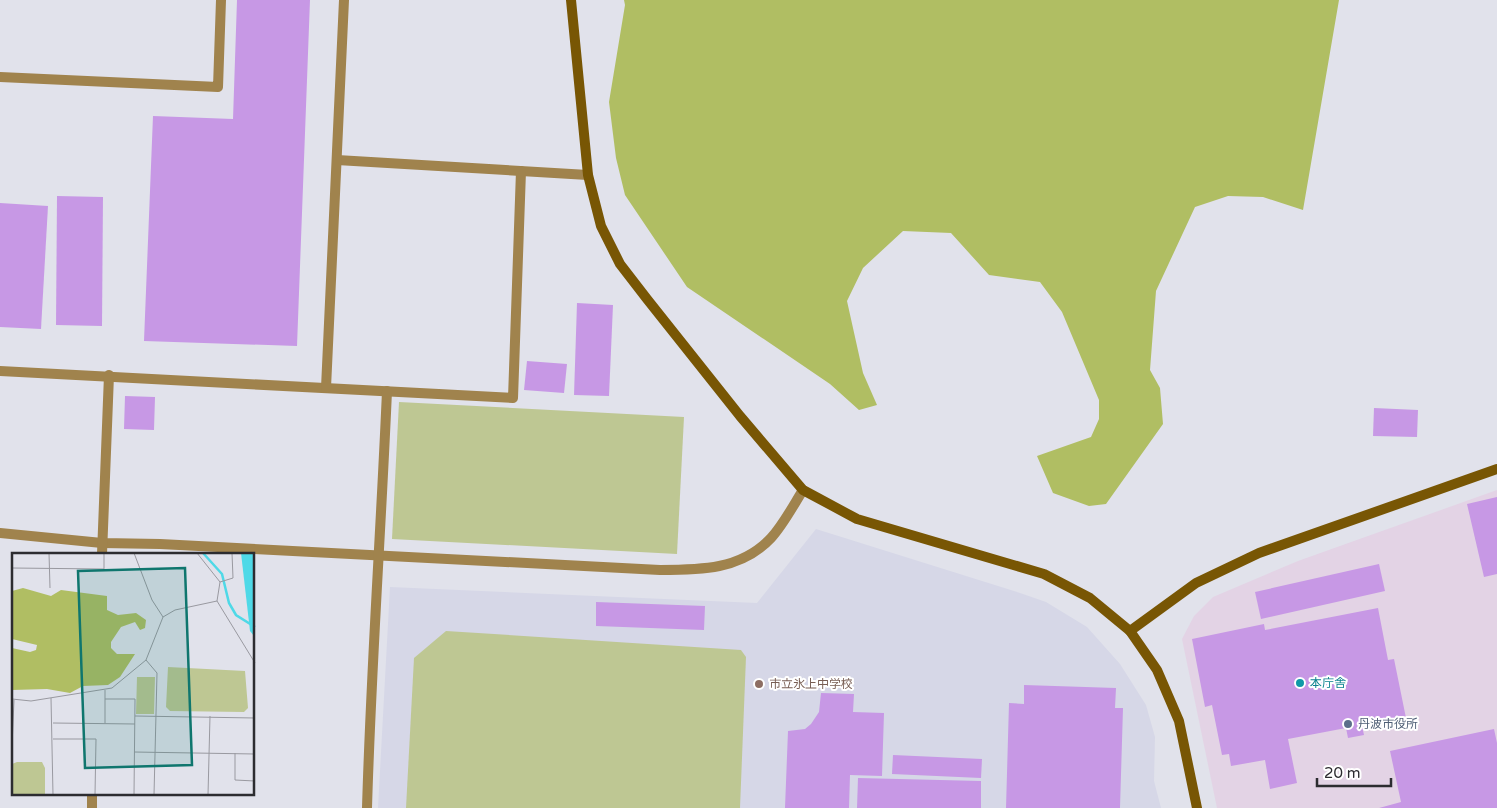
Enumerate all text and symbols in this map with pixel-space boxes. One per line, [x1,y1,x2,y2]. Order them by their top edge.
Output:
inset map [12,553,255,796]
place label: 本庁舎 [1310,676,1346,690]
place label: 市立氷上中学校 [769,677,853,691]
marker: 本庁舎 [1294,677,1306,689]
marker: 市立氷上中学校 [753,678,765,690]
place label: 丹波市役所 [1358,717,1418,731]
marker: 丹波市役所 [1342,718,1354,730]
scale bar [1317,756,1391,788]
text: 20 m [1324,764,1361,782]

